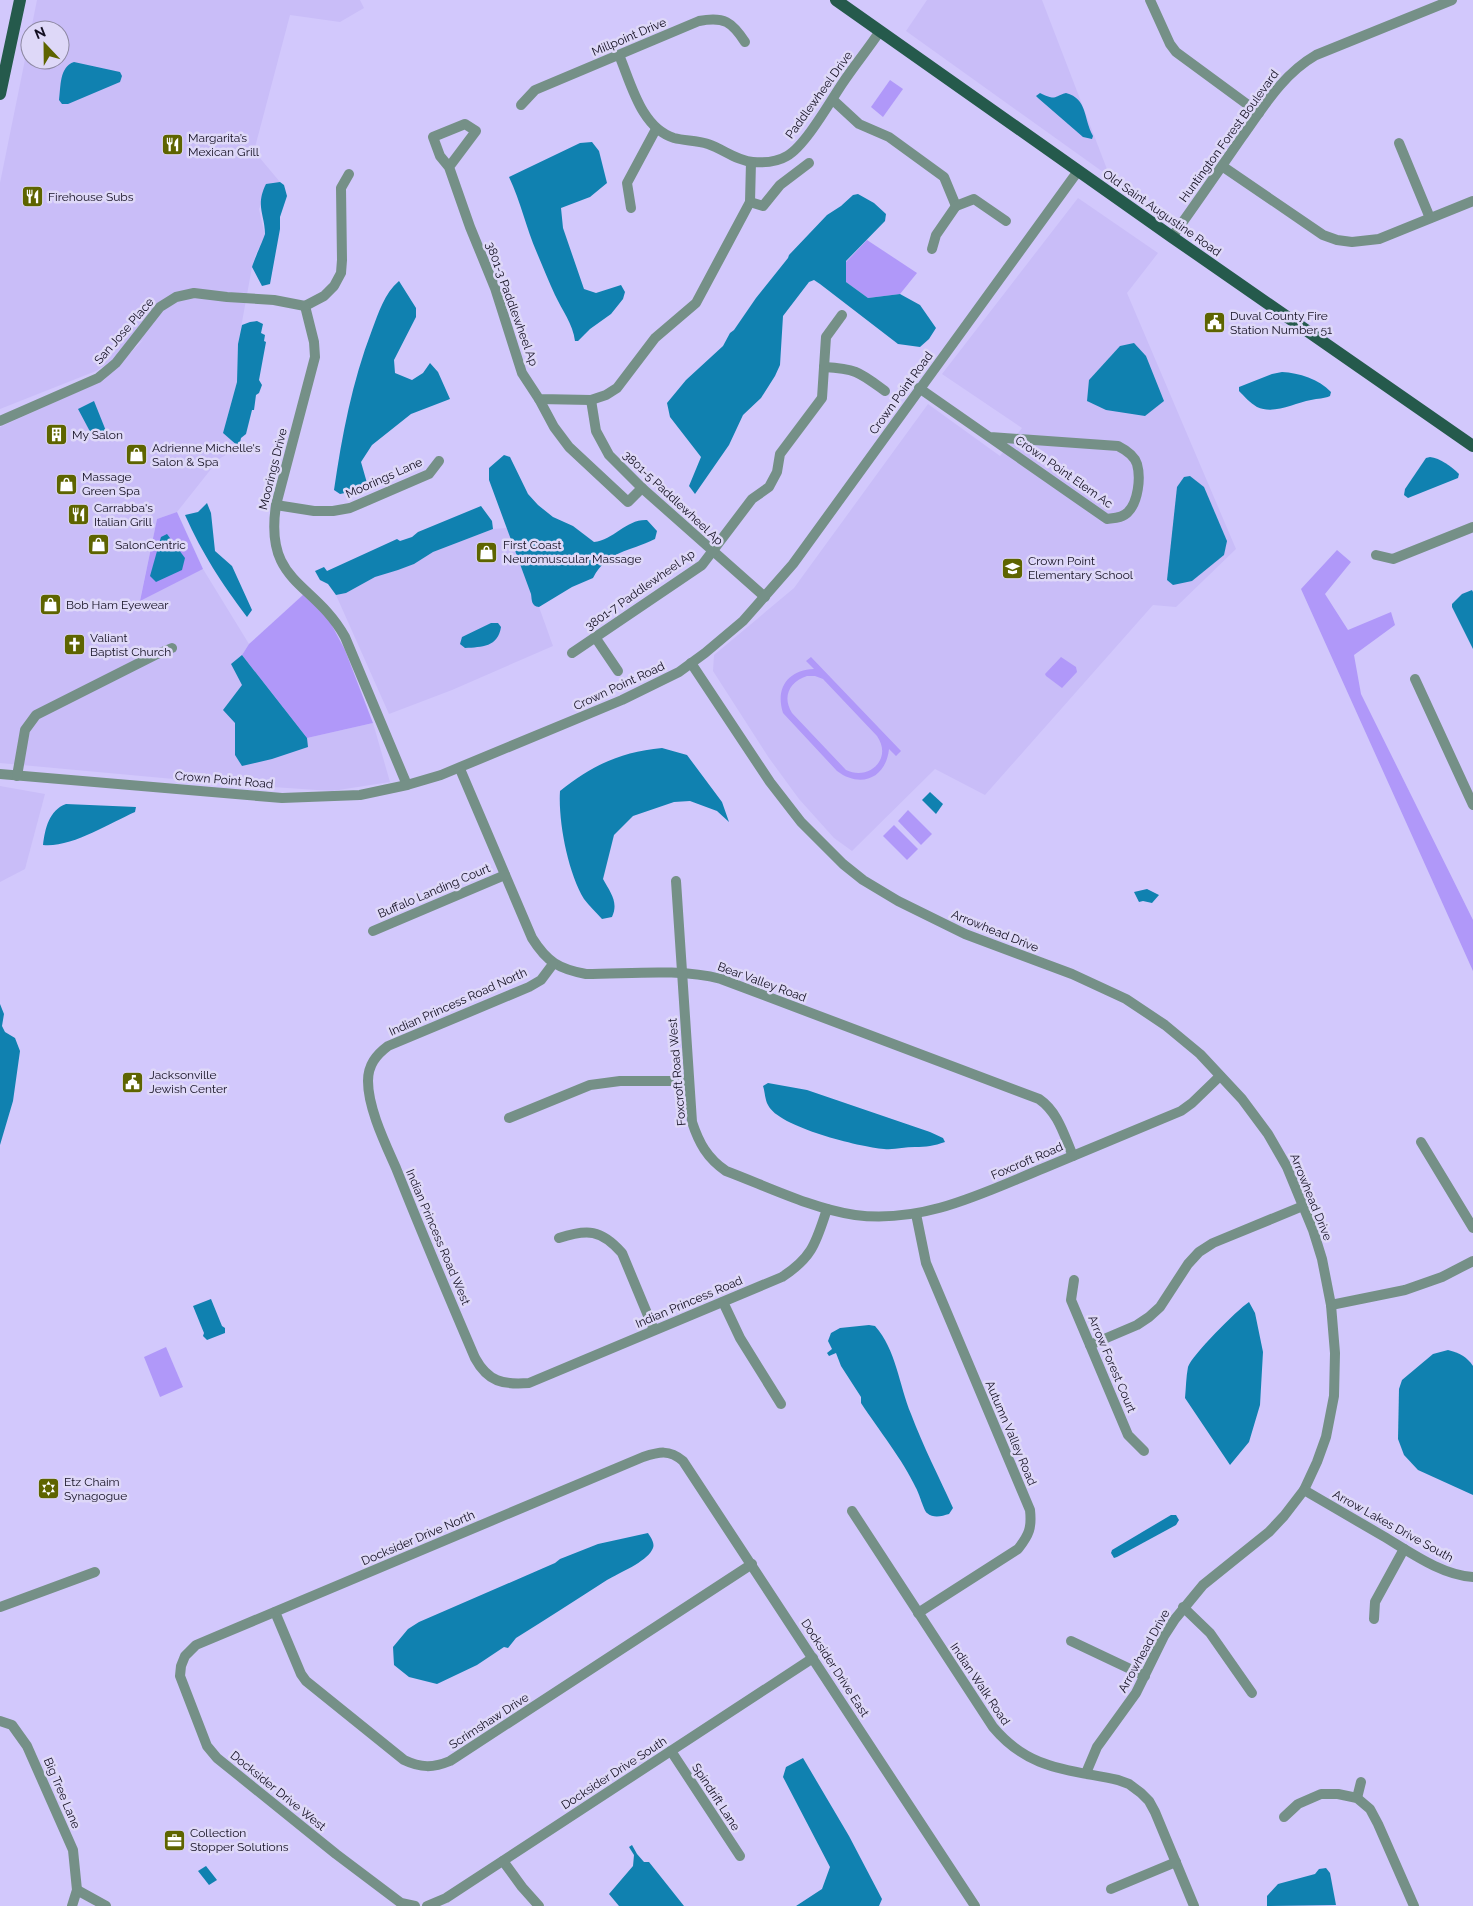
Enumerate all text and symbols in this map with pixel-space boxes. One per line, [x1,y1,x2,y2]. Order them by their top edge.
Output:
street label: Millpoint Drive [590,15,668,59]
north arrow [20,20,70,70]
text: N [32,24,48,42]
street label: Paddlewheel Drive [783,49,855,141]
street label: Huntington Forest Boulevard [1176,67,1282,205]
place label: Margarita’s Mexican Grill [188,131,260,159]
restaurant icon: Margarita’s Mexican Grill [160,133,184,157]
street label: Old Saint Augustine Road [1100,167,1224,259]
restaurant icon: Firehouse Subs [20,185,44,209]
place label: Firehouse Subs [48,190,134,204]
street label: 3801-3 Paddlewheel Ap [483,240,541,368]
street label: San Jose Place [91,295,157,367]
place label: Duval County Fire Station Number 51 [1230,309,1332,337]
public building icon: Duval County Fire Station Number 51 [1202,311,1226,335]
street label: Crown Point Road [866,349,936,437]
building icon: My Salon [44,423,68,447]
street label: Moorings Drive [256,427,290,511]
place label: My Salon [72,428,123,442]
street label: Crown Point Elem Ac [1012,433,1116,511]
place label: Adrienne Michelle's Salon & Spa [152,441,261,469]
shop icon: Adrienne Michelle's Salon & Spa [124,443,148,467]
street label: 3801-5 Paddlewheel Ap [620,448,726,548]
street label: Moorings Lane [344,455,424,501]
place label: Massage Green Spa [82,470,140,498]
shop icon: Massage Green Spa [54,472,78,496]
place label: Carrabba's Italian Grill [94,501,153,529]
restaurant icon: Carrabba's Italian Grill [66,503,90,527]
shop icon: SalonCentric [87,533,111,557]
place label: SalonCentric [115,538,186,552]
place label: First Coast Neuromuscular Massage [503,538,642,566]
shop icon: First Coast Neuromuscular Massage [475,540,499,564]
street label: 3801-7 Paddlewheel Ap [582,547,698,633]
place label: Crown Point Elementary School [1028,554,1134,582]
school or university icon: Crown Point Elementary School [1000,556,1024,580]
shop icon: Bob Ham Eyewear [38,593,62,617]
place label: Bob Ham Eyewear [66,598,169,612]
place label: Valiant Baptist Church [90,631,171,659]
church icon: Valiant Baptist Church [62,633,86,657]
street label: Crown Point Road [571,659,667,713]
street label: Crown Point Road [174,769,274,791]
street label: Buffalo Landing Court [376,861,492,921]
street label: Arrowhead Drive [949,907,1041,955]
street label: Bear Valley Road [716,959,808,1005]
street label: Indian Princess Road North [387,965,529,1039]
street label: Foxcroft Road West [665,1018,689,1126]
place label: Jacksonville Jewish Center [149,1068,228,1096]
public building icon: Jacksonville Jewish Center [121,1070,145,1094]
street label: Foxcroft Road [989,1140,1065,1182]
street label: Arrowhead Drive [1287,1151,1335,1243]
street label: Indian Princess Road West [403,1167,473,1307]
street label: Indian Princess Road [633,1273,745,1331]
street label: Arrow Forest Court [1085,1313,1139,1415]
street label: Autumn Valley Road [983,1379,1039,1487]
place label: Etz Chaim Synagogue [64,1475,127,1503]
synagogue icon: Etz Chaim Synagogue [36,1477,60,1501]
street label: Arrow Lakes Drive South [1330,1487,1456,1565]
street label: Docksider Drive North [359,1508,477,1568]
street label: Arrowhead Drive [1115,1607,1173,1695]
street label: Docksider Drive East [798,1616,872,1720]
street label: Indian Walk Road [947,1640,1013,1728]
street label: Scrimshaw Drive [447,1690,531,1752]
street label: Docksider Drive South [559,1734,669,1812]
street label: Docksider Drive West [228,1748,328,1834]
street label: Big Tree Lane [41,1755,83,1831]
street label: Spindrift Lane [689,1761,743,1833]
place label: Collection Stopper Solutions [190,1826,289,1854]
office icon: Collection Stopper Solutions [162,1828,186,1852]

